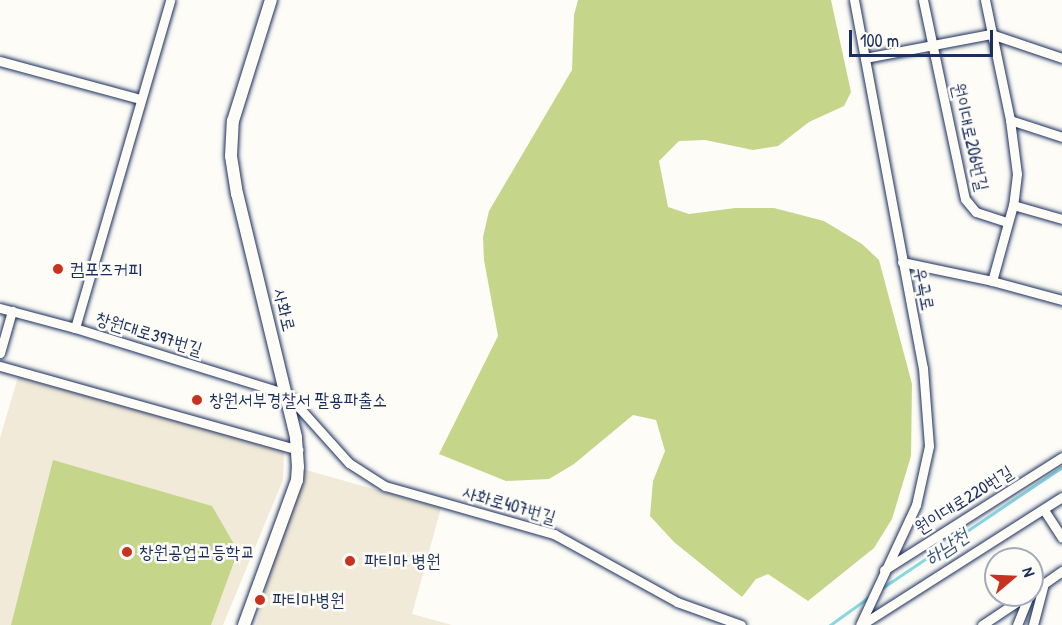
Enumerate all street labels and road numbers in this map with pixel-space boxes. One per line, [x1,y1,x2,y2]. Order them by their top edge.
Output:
street label: 원이대로206번길 [947,81,993,193]
street label: 우곡로 [909,266,939,312]
street label: 사화로 [268,286,300,334]
street label: 창원대로397번길 [93,308,205,360]
street label: 원이대로220번길 [911,461,1017,539]
street label: 사화로407번길 [460,481,558,529]

